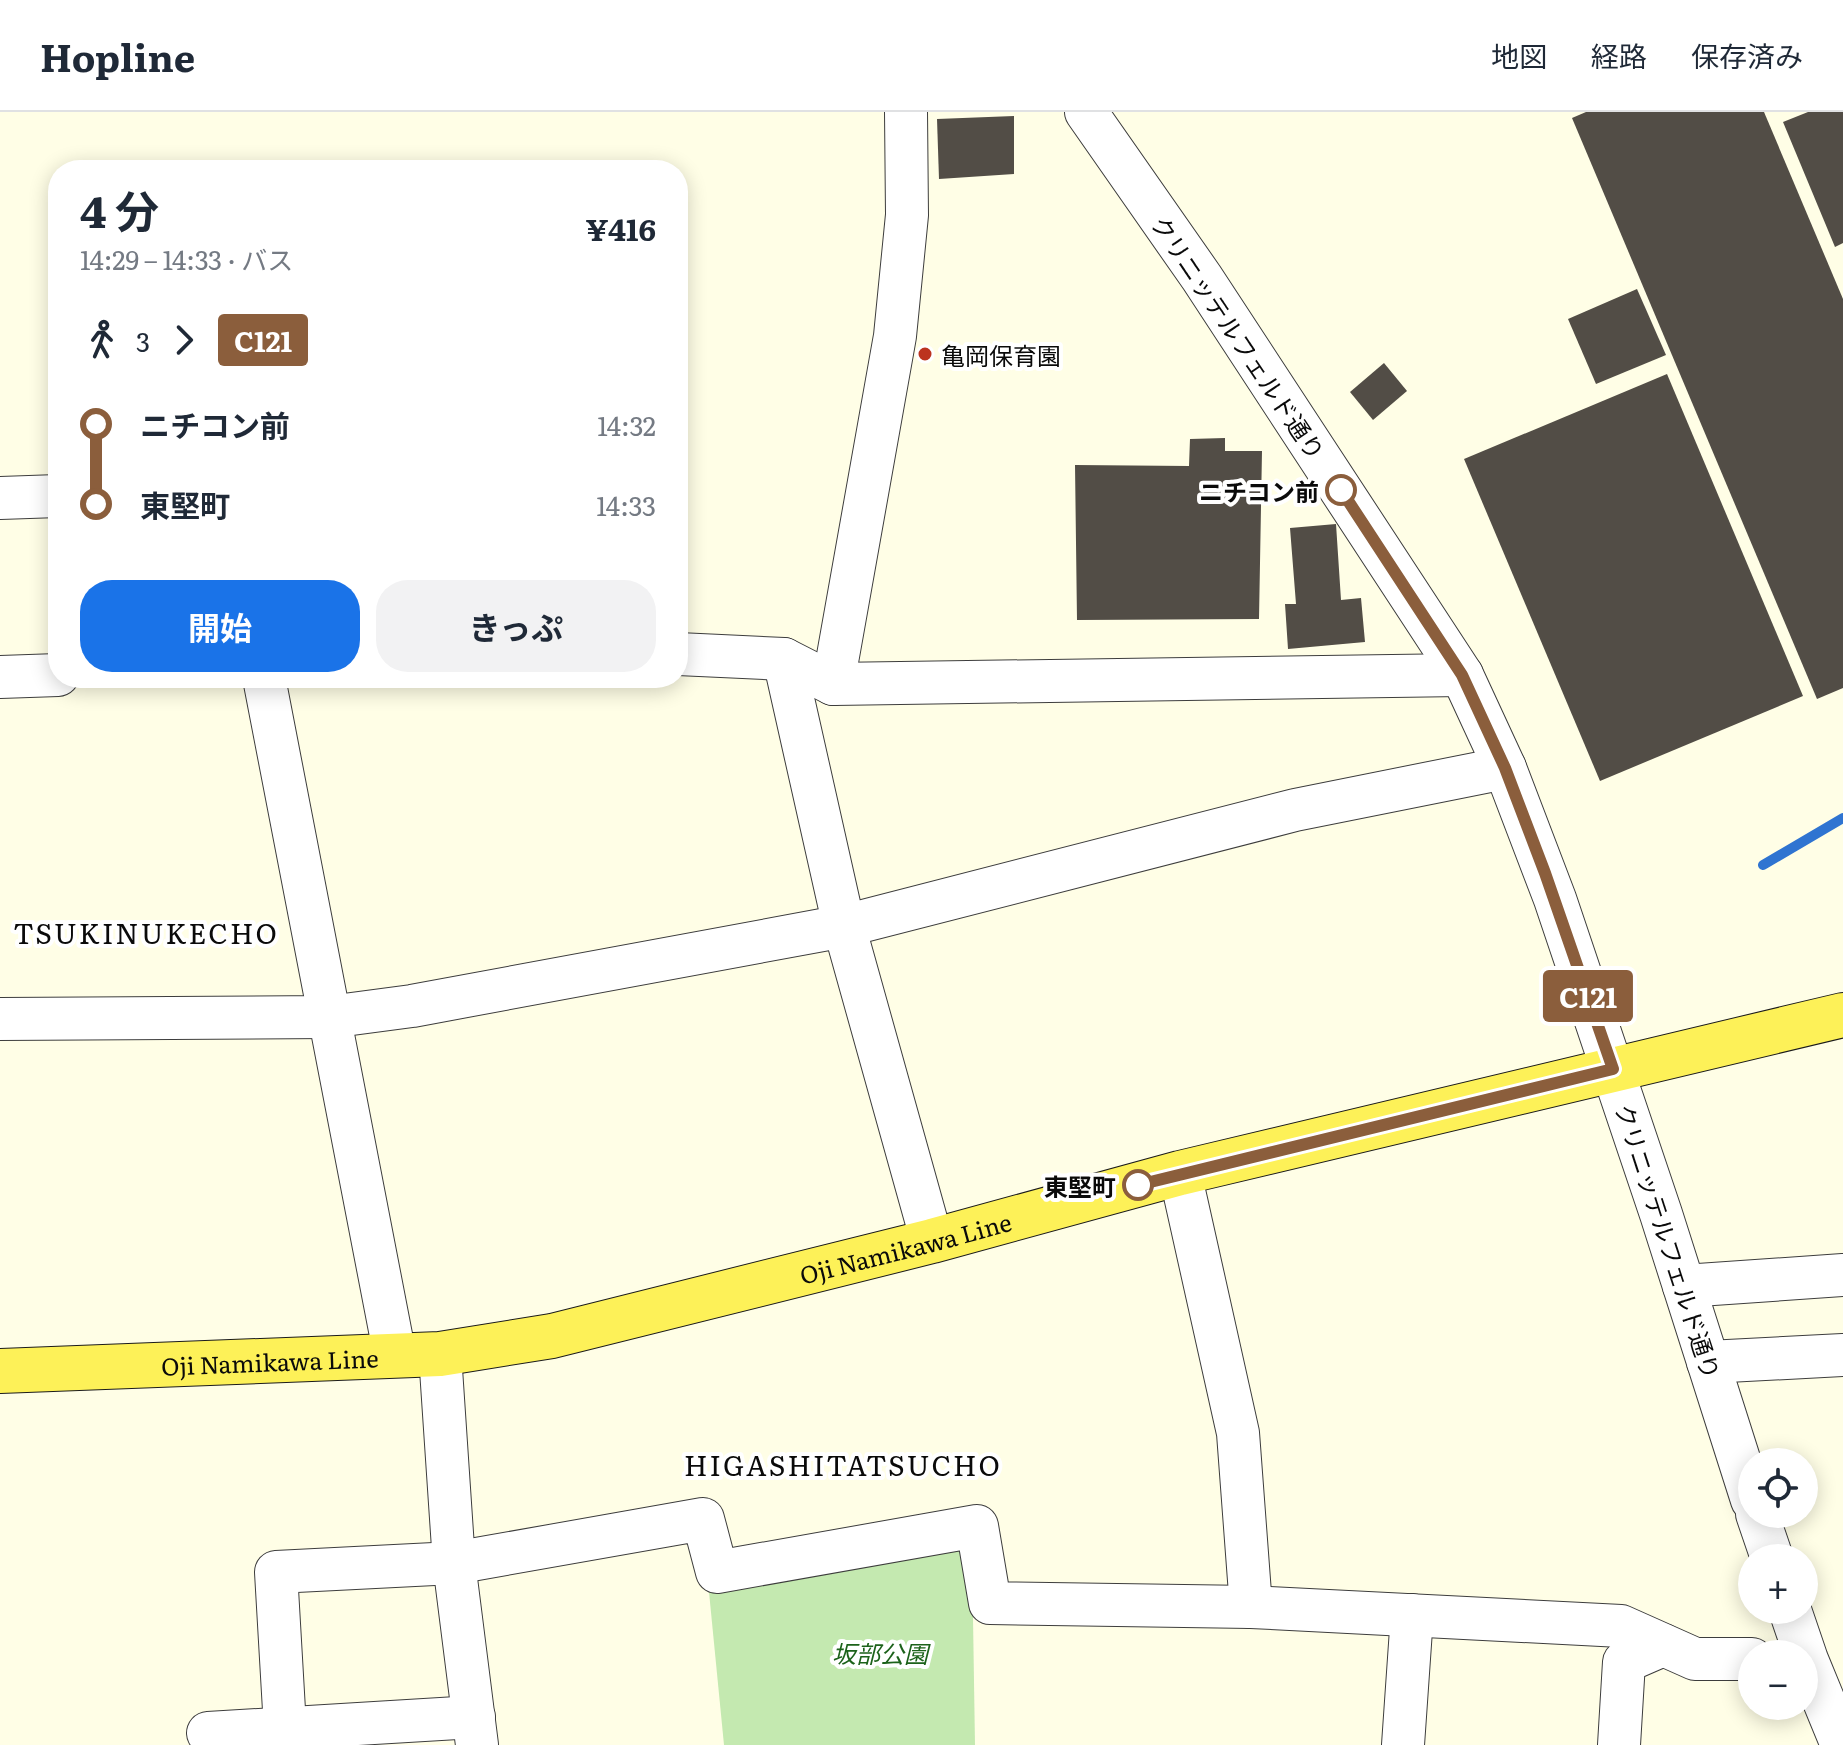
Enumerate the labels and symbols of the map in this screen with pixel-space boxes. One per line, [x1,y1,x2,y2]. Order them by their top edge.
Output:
street label: クリニッテルフェルド通り [1144,208,1334,466]
place label: 亀岡保育園 [941,337,1061,372]
marker: 亀岡保育園 [916,345,934,363]
place label: ニチコン前 [1199,473,1319,508]
marker: ニチコン前 [1326,475,1356,505]
district label: TSUKINUKECHO [13,911,279,953]
line badge: C121 [1532,970,1644,1022]
street label: クリニッテルフェルド通り [1608,1099,1730,1383]
place label: 東堅町 [1044,1168,1116,1203]
marker: 東堅町 [1123,1170,1153,1200]
street label: Oji Namikawa Line [796,1203,1015,1291]
street label: Oji Namikawa Line [160,1339,379,1382]
district label: HIGASHITATSUCHO [684,1443,1002,1485]
park label: 坂部公園 [832,1635,931,1670]

